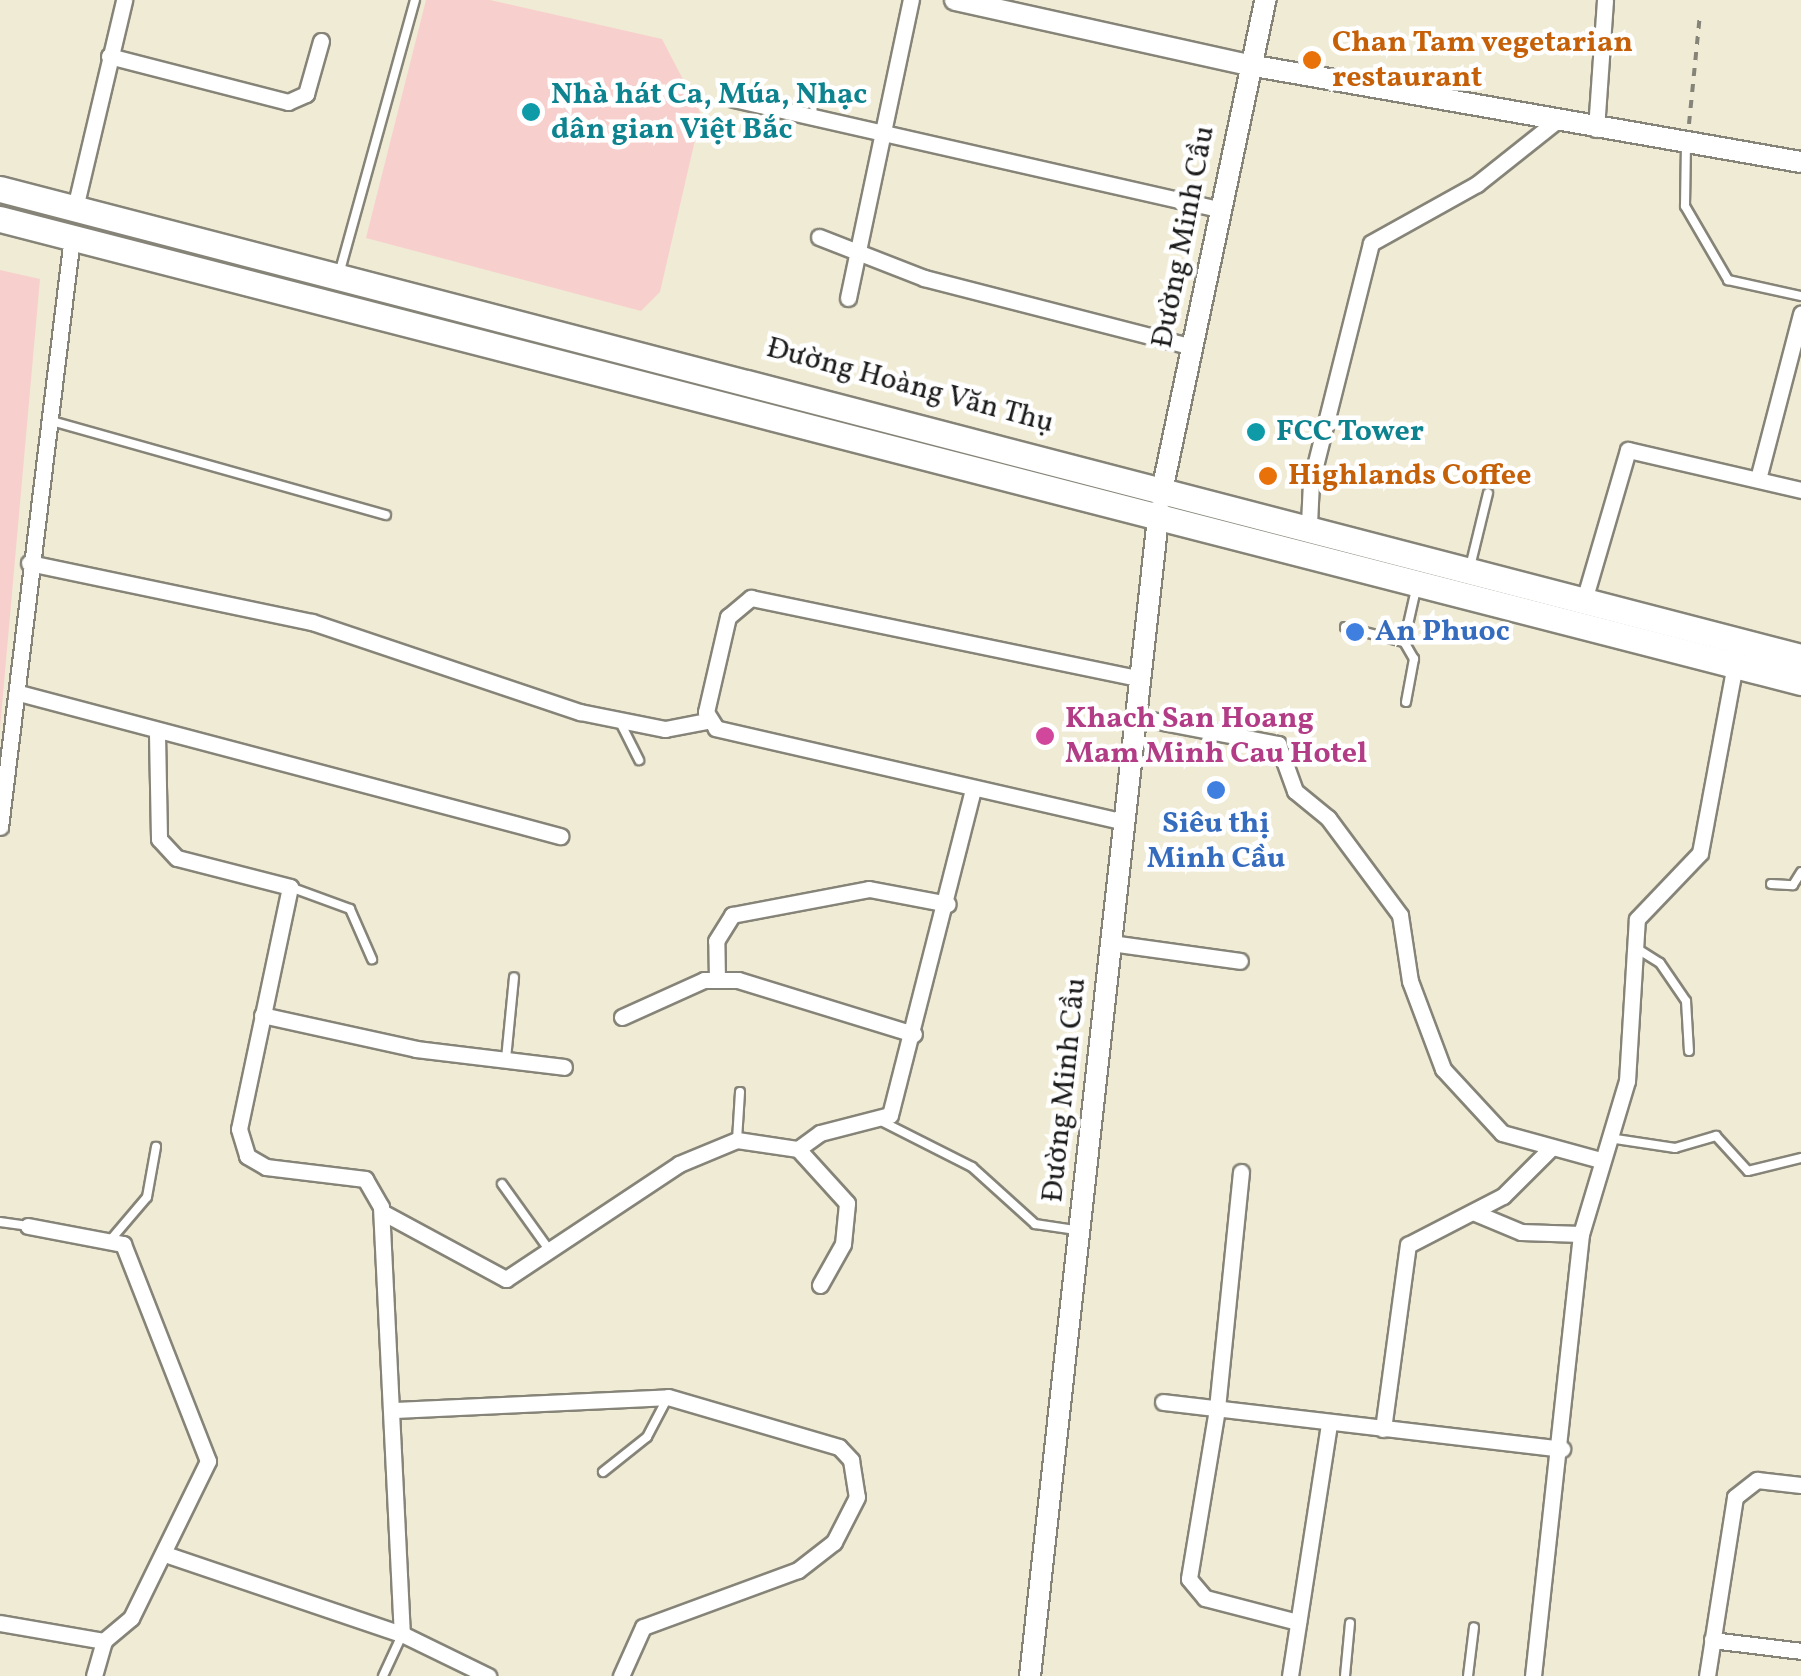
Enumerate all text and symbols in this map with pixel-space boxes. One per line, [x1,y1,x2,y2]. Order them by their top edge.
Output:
place label: Chan Tam vegetarian restaurant [1332,25,1634,96]
marker: Chan Tam vegetarian restaurant [1301,49,1323,71]
place label: Nhà hát Ca, Múa, Nhạc dân gian Việt Bắc [551,77,867,148]
marker: Nhà hát Ca, Múa, Nhạc dân gian Việt Bắc [520,101,542,123]
street label: Đường Minh Cầu [1145,123,1223,351]
street label: Đường Hoàng Văn Thụ [761,330,1059,442]
place label: FCC Tower [1276,414,1424,450]
marker: FCC Tower [1245,421,1267,443]
place label: Highlands Coffee [1288,458,1531,494]
marker: Highlands Coffee [1257,465,1279,487]
place label: An Phuoc [1375,614,1510,650]
marker: An Phuoc [1344,621,1366,643]
place label: Khach San Hoang Mam Minh Cau Hotel [1065,701,1367,772]
marker: Khach San Hoang Mam Minh Cau Hotel [1034,725,1056,747]
marker: Siêu thị Minh Cầu [1205,779,1227,801]
place label: Siêu thị Minh Cầu [1147,806,1285,876]
street label: Đường Minh Cầu [1035,976,1095,1204]

